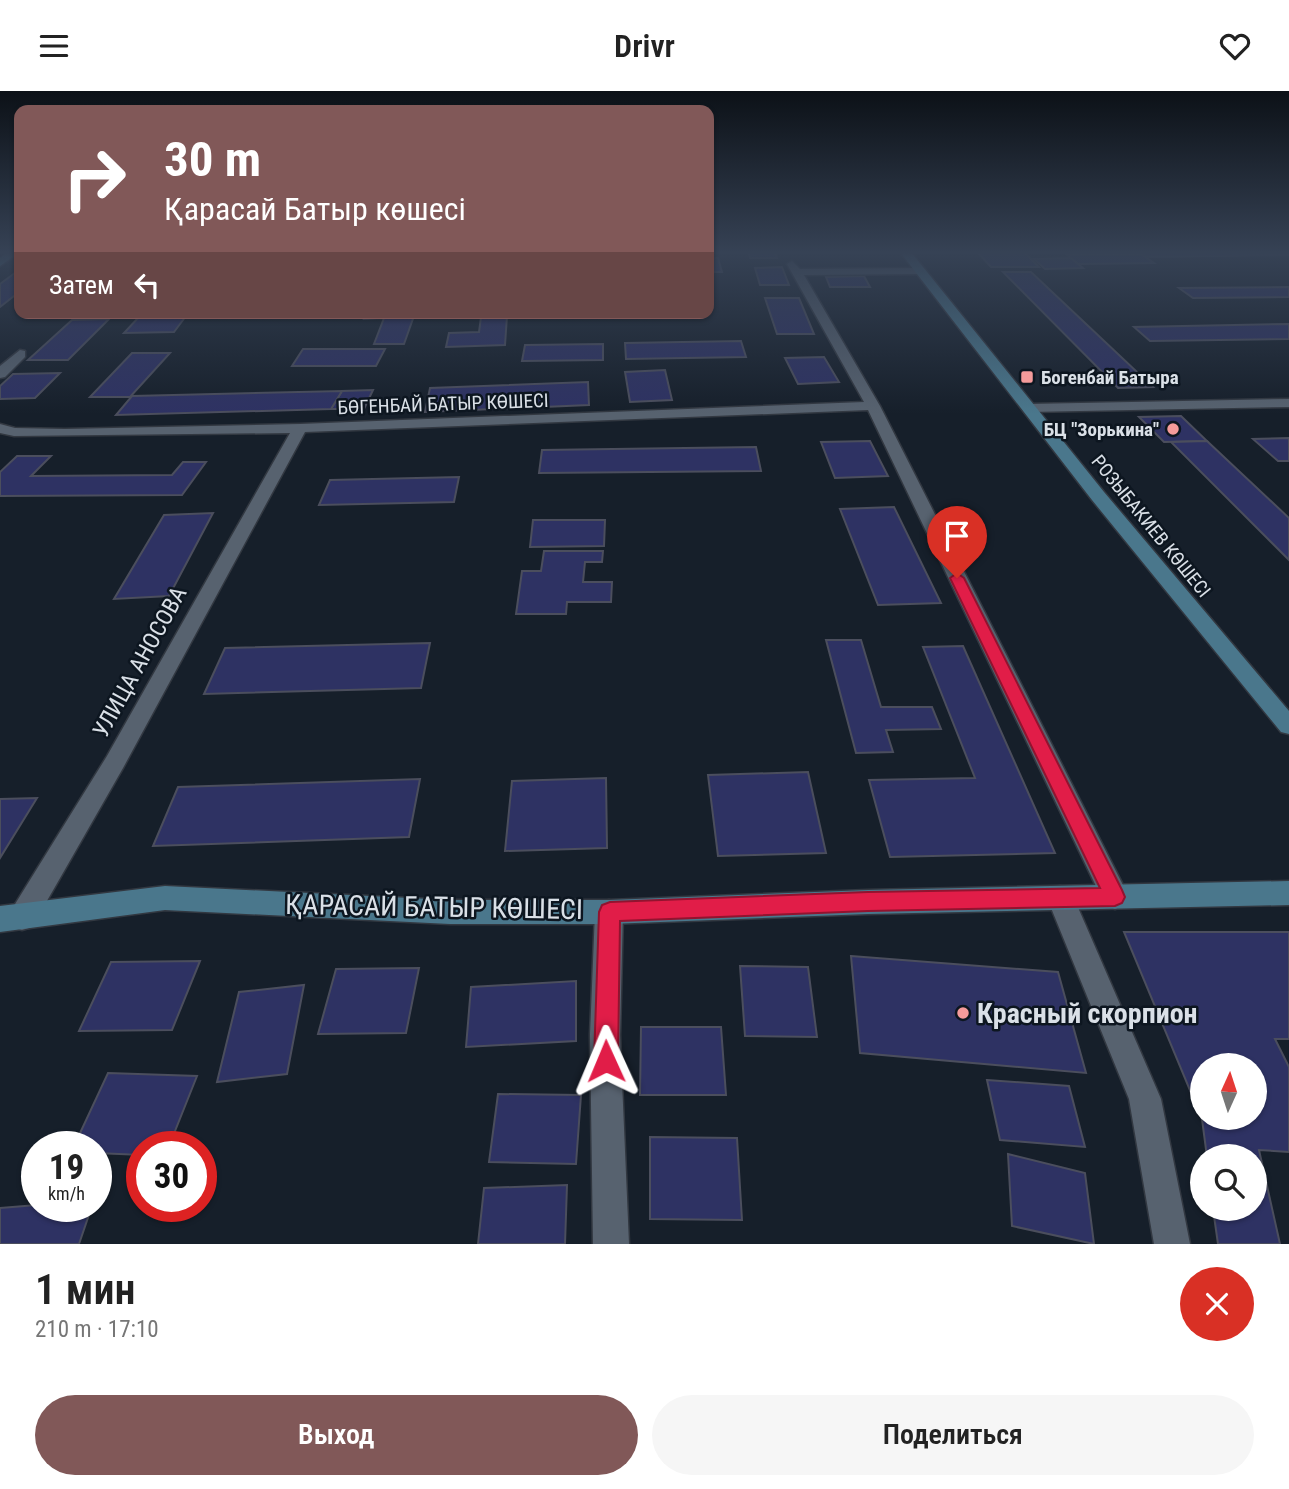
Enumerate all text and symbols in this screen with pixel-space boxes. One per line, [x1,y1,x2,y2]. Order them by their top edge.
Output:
icon: menu [35,27,73,65]
text: Drivr [614,27,675,65]
icon: heart [1216,27,1254,65]
text: 30 m [164,131,261,188]
icon: right [49,133,140,224]
text: Қарасай Батыр көшесі [164,190,466,228]
icon: left [128,266,166,304]
text: Затем [49,270,114,300]
place label: Богенбай Батыра [1041,366,1179,389]
marker: Богенбай Батыра [1019,369,1035,385]
street label: БӨГЕНБАЙ БАТЫР КӨШЕСІ [337,389,549,419]
place label: БЦ "Зорькина" [1044,418,1159,441]
marker: БЦ "Зорькина" [1165,421,1181,437]
street label: РОЗЫБАКИЕВ КӨШЕСІ [1087,450,1215,602]
pin [927,506,987,578]
icon: arrive [938,517,976,555]
street label: УЛИЦА АНОСОВА [87,582,193,742]
street label: ҚАРАСАЙ БАТЫР КӨШЕСІ [285,888,583,926]
place label: Красный скорпион [977,997,1198,1030]
marker: Красный скорпион [955,1005,971,1021]
position arrow [569,1024,643,1098]
north arrow [1190,1053,1267,1131]
map controls [1190,1053,1267,1221]
speed limit sign: 30 [126,1131,217,1222]
button: search [1190,1144,1267,1221]
text: 19 [49,1147,84,1188]
text: km/h [48,1183,85,1204]
text: 1 мин [35,1265,136,1314]
button: close [1180,1267,1254,1341]
text: 210 m · 17:10 [35,1316,159,1343]
button: Выход [35,1395,638,1475]
button: Поделиться [652,1395,1254,1475]

